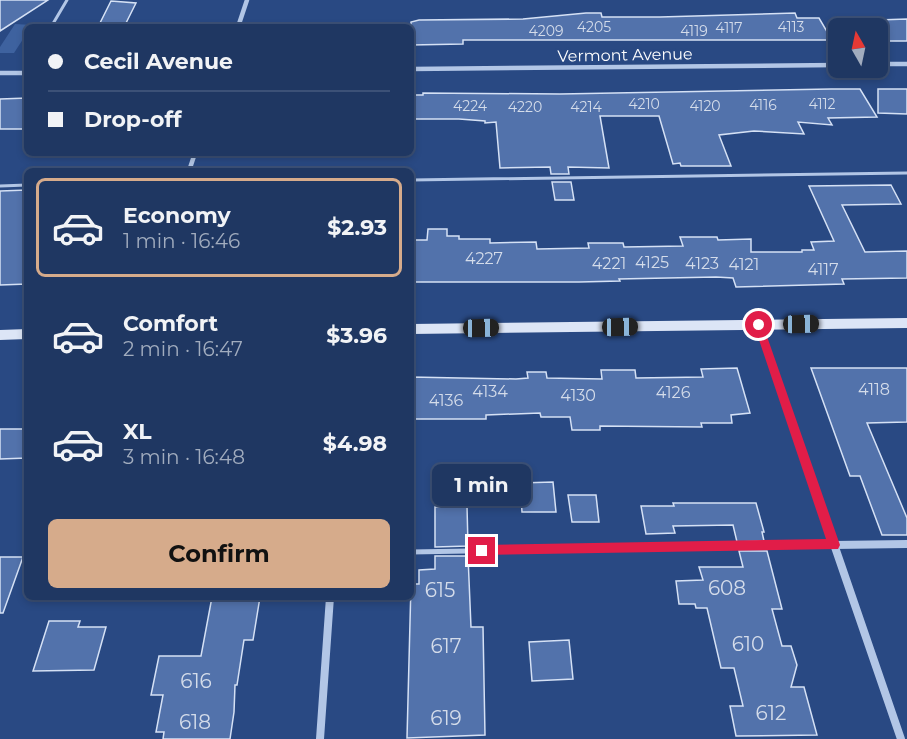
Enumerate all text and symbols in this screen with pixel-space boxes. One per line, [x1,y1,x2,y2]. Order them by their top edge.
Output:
house number: 4205 [577,18,611,36]
house number: 4113 [778,18,805,36]
north arrow [828,18,888,78]
map controls [828,18,888,78]
house number: 4117 [715,19,743,37]
house number: 4209 [529,22,563,40]
house number: 4119 [680,22,708,40]
street label: Vermont Avenue [557,44,693,66]
text: Cecil Avenue [84,48,233,75]
house number: 4210 [628,95,660,113]
house number: 4112 [809,95,836,113]
house number: 4116 [749,96,777,114]
house number: 4224 [453,97,488,115]
house number: 4120 [689,97,721,115]
house number: 4220 [508,98,542,116]
house number: 4214 [570,98,602,116]
text: Drop-off [84,106,182,133]
icon: car [51,201,105,255]
text: Economy [123,202,231,229]
text: $2.93 [327,214,387,241]
text: 1 min · 16:46 [123,229,240,253]
house number: 4227 [465,249,503,268]
house number: 4125 [635,253,669,272]
house number: 4221 [592,254,626,273]
house number: 4123 [685,254,719,273]
house number: 4121 [729,255,759,274]
house number: 4117 [807,260,839,279]
icon: car [51,309,105,363]
text: Comfort [123,310,218,337]
route start [745,311,772,338]
car [783,315,819,333]
car [602,318,638,336]
car [463,319,499,337]
text: $3.96 [326,322,387,349]
text: 2 min · 16:47 [123,337,243,361]
house number: 4118 [858,380,890,399]
house number: 4134 [472,382,508,401]
house number: 4126 [656,383,691,402]
house number: 4130 [560,386,596,405]
house number: 4136 [429,391,464,410]
icon: car [51,417,105,471]
text: XL [123,418,152,445]
text: $4.98 [323,430,387,457]
text: 3 min · 16:48 [123,445,245,469]
callout: 1 min [432,464,532,506]
text: 1 min [454,473,509,497]
button: Confirm [48,519,390,588]
route end [468,537,495,564]
house number: 608 [708,576,746,600]
house number: 615 [425,578,455,602]
house number: 610 [732,632,764,656]
house number: 617 [430,634,462,658]
house number: 616 [180,669,212,693]
house number: 612 [756,701,786,725]
house number: 619 [430,706,462,730]
house number: 618 [179,710,211,734]

